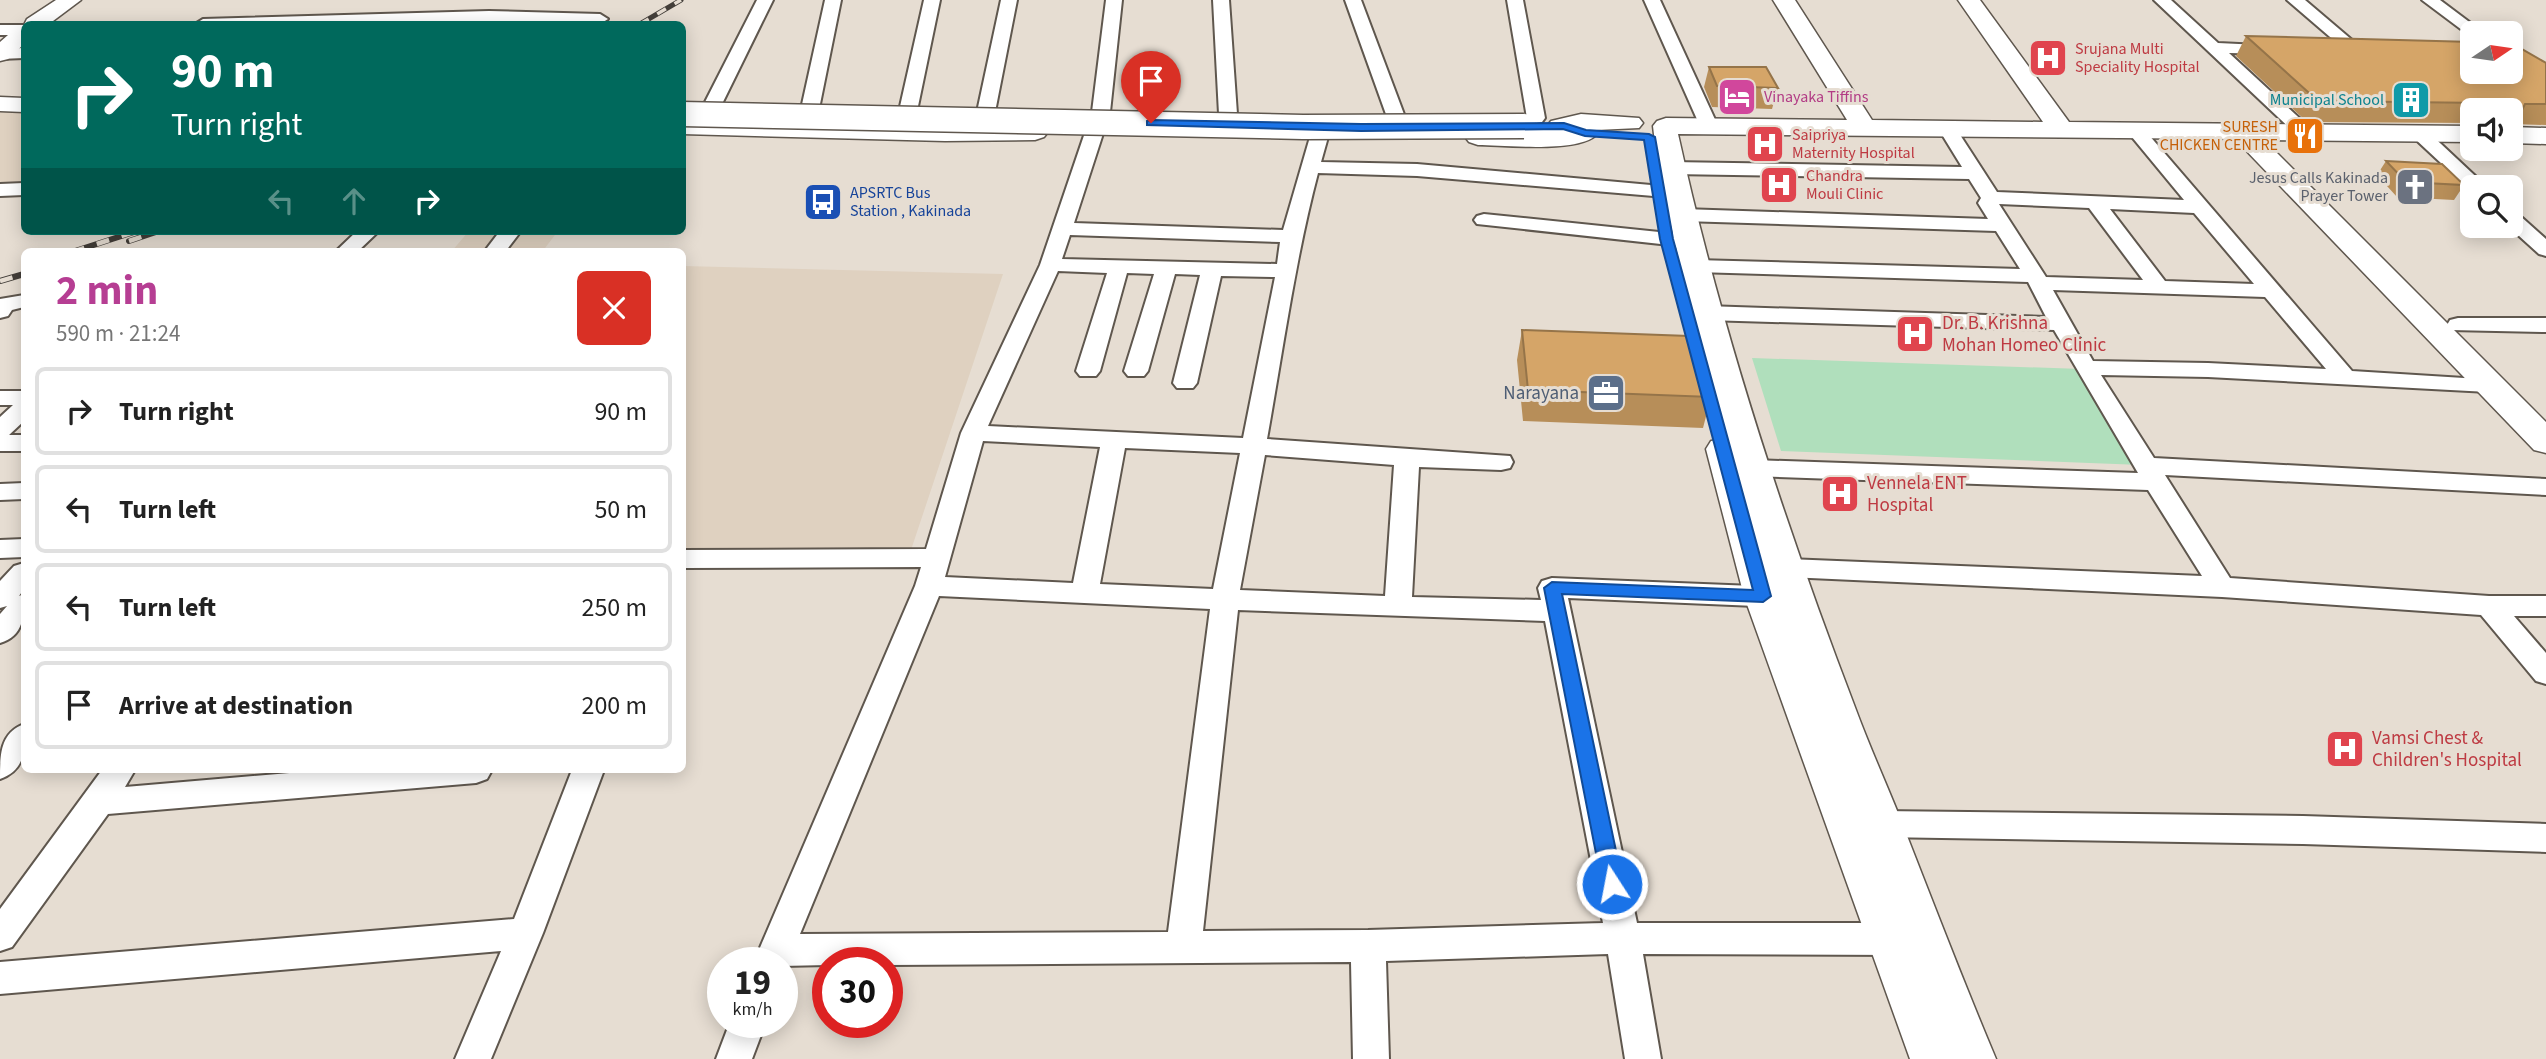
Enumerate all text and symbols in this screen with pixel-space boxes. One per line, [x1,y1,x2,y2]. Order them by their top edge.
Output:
north arrow [2460,21,2524,84]
map controls [2460,21,2523,238]
text: 90 m [171,37,275,107]
hospital icon: Srujana Multi Speciality Hospital [2027,37,2069,79]
place label: Srujana Multi Speciality Hospital [2075,38,2200,78]
icon: right [56,49,147,140]
pin [1121,51,1181,123]
icon: arrive [1132,62,1170,100]
hotel icon: Vinayaka Tiffins [1716,76,1758,118]
building icon: Municipal School [2390,79,2432,121]
place label: Vinayaka Tiffins [1764,86,1869,108]
place label: Municipal School [2270,89,2384,111]
button: sound [2460,98,2523,161]
text: Turn right [171,102,302,148]
restaurant icon: SURESH CHICKEN CENTRE [2284,115,2326,157]
place label: SURESH CHICKEN CENTRE [2160,116,2278,156]
hospital icon: Saipriya Maternity Hospital [1744,123,1786,165]
place label: Saipriya Maternity Hospital [1792,124,1915,164]
hospital icon: Chandra Mouli Clinic [1758,164,1800,206]
place label: Chandra Mouli Clinic [1806,165,1883,205]
church icon: Jesus Calls Kakinada Prayer Tower [2394,166,2436,208]
place label: Jesus Calls Kakinada Prayer Tower [2249,167,2388,207]
button: search [2460,175,2523,238]
bus stop icon: APSRTC Bus Station , Kakinada [802,181,844,223]
icon: left [262,182,300,220]
icon: ahead [335,182,373,220]
icon: right [408,182,446,220]
place label: APSRTC Bus Station , Kakinada [850,182,971,222]
text: 2 min [56,261,158,321]
button: close [577,271,651,345]
place label: Dr. B. Krishna Mohan Homeo Clinic [1942,310,2107,359]
hospital icon: Dr. B. Krishna Mohan Homeo Clinic [1894,313,1936,355]
text: 590 m · 21:24 [56,317,180,350]
office icon: Narayana [1585,372,1627,414]
place label: Narayana [1503,380,1579,407]
icon: right [60,392,98,430]
text: Turn right [119,393,234,430]
text: 90 m [594,393,647,430]
place label: Vennela ENT Hospital [1867,470,1967,519]
hospital icon: Vennela ENT Hospital [1819,473,1861,515]
icon: left [60,490,98,528]
text: Turn left [119,491,216,528]
text: 50 m [594,491,647,528]
icon: left [60,588,98,626]
text: Turn left [119,589,216,626]
text: 250 m [581,589,647,626]
icon: arrive [60,686,98,724]
text: Arrive at destination [119,687,353,724]
text: 200 m [581,687,647,724]
place label: Vamsi Chest & Children's Hospital [2372,725,2522,774]
hospital icon: Vamsi Chest & Children's Hospital [2324,728,2366,770]
position arrow [1575,847,1649,921]
speed limit sign: 30 [812,947,903,1038]
text: 19 [734,958,771,1008]
text: km/h [733,997,772,1022]

